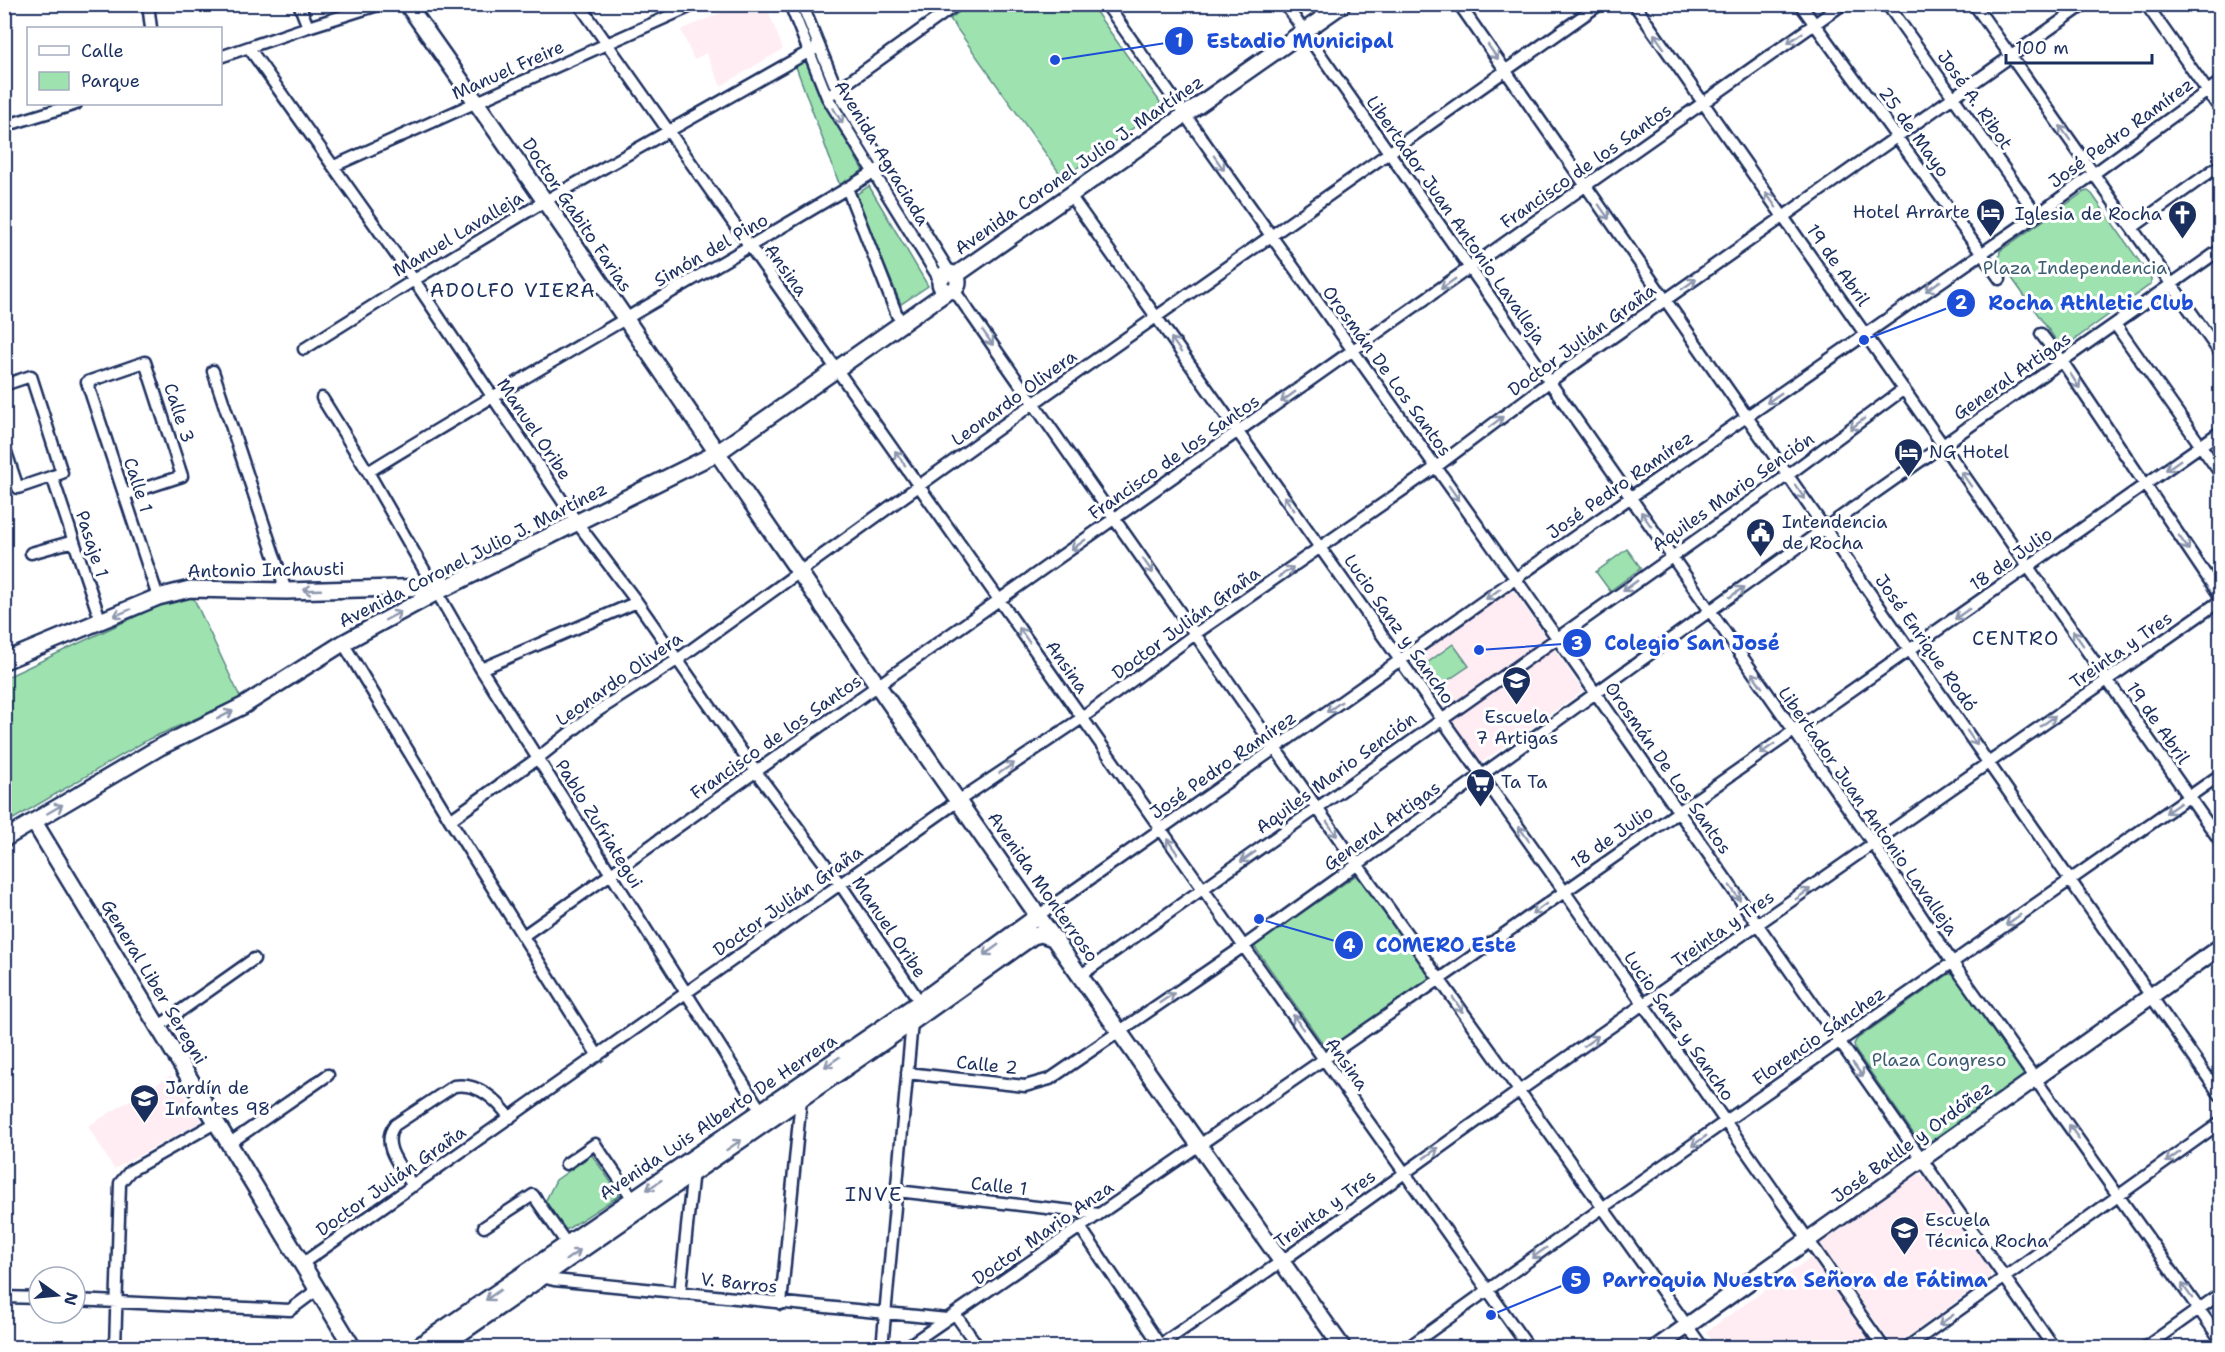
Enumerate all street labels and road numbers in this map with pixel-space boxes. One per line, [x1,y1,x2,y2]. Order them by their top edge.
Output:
street label: Manuel Freire [448,35,568,105]
street label: José A. Ribot [1932,46,2018,155]
street label: Avenida Coronel Julio J. Martínez [950,70,1208,260]
street label: José Pedro Ramírez [2044,72,2198,194]
street label: Avenida Agraciada [829,76,935,230]
street label: 25 de Mayo [1873,82,1955,182]
street label: Libertador Juan Antonio Lavalleja [1361,91,1551,349]
street label: Francisco de los Santos [1496,98,1676,234]
street label: Doctor Gabito Farias [516,133,638,297]
street label: Manuel Lavalleja [388,186,528,282]
street label: Simón del Pino [650,208,772,292]
street label: 19 de Abril [1801,219,1875,311]
street label: Ansina [759,239,813,301]
street label: Doctor Julián Graña [1503,278,1661,402]
street label: Orosmán De Los Santos [1317,281,1457,461]
street label: General Artigas [1948,326,2076,426]
street label: Leonardo Olivera [947,344,1081,452]
street label: Manuel Oribe [491,374,577,484]
street label: Calle 3 [158,380,200,446]
street label: Francisco de los Santos [1084,389,1264,525]
street label: José Pedro Ramírez [1542,425,1698,545]
street label: Aquiles Mario Sención [1647,427,1819,557]
street label: Calle 1 [118,454,158,516]
street label: Avenida Coronel Julio J. Martínez [335,477,611,633]
street label: Pasaje 1 [70,508,114,580]
street label: 18 de Julio [1965,522,2057,596]
street label: Lucio Sanz y Sancho [1338,549,1460,709]
street label: Antonio Inchausti [187,557,345,583]
street label: Doctor Julián Graña [1107,561,1265,685]
street label: José Enrique Rodó [1870,570,1982,716]
street label: Treinta y Tres [2065,606,2177,694]
street label: Leonardo Olivera [551,626,687,732]
street label: Ansina [1040,636,1094,698]
street label: Francisco de los Santos [686,669,866,805]
street label: Orosmán De Los Santos [1599,677,1737,859]
street label: 19 de Abril [2121,677,2195,769]
street label: Libertador Juan Antonio Lavalleja [1773,682,1963,940]
street label: José Pedro Ramírez [1145,705,1301,825]
street label: Aquiles Mario Sención [1251,707,1421,839]
street label: Pablo Zufriategui [550,755,648,893]
street label: General Artigas [1319,776,1445,876]
street label: 18 de Julio [1566,800,1658,874]
street label: Avenida Monterroso [982,807,1104,967]
street label: Doctor Julián Graña [708,840,868,962]
street label: Manuel Oribe [846,872,932,982]
street label: Treinta y Tres [1667,885,1779,973]
street label: General Liber Seregni [95,895,213,1069]
street label: Lucio Sanz y Sancho [1618,946,1740,1106]
street label: Florencio Sánchez [1748,981,1890,1091]
street label: Avenida Luis Alberto De Herrera [595,1028,841,1206]
street label: Ansina [1320,1033,1374,1095]
street label: Calle 2 [955,1050,1019,1080]
street label: José Batlle y Ordóñez [1827,1076,1997,1208]
street label: Doctor Julián Graña [311,1120,471,1242]
street label: Treinta y Tres [1270,1164,1380,1254]
street label: Calle 1 [970,1171,1028,1201]
street label: Doctor Mario Anza [968,1175,1118,1291]
street label: V. Barros [699,1267,779,1299]

